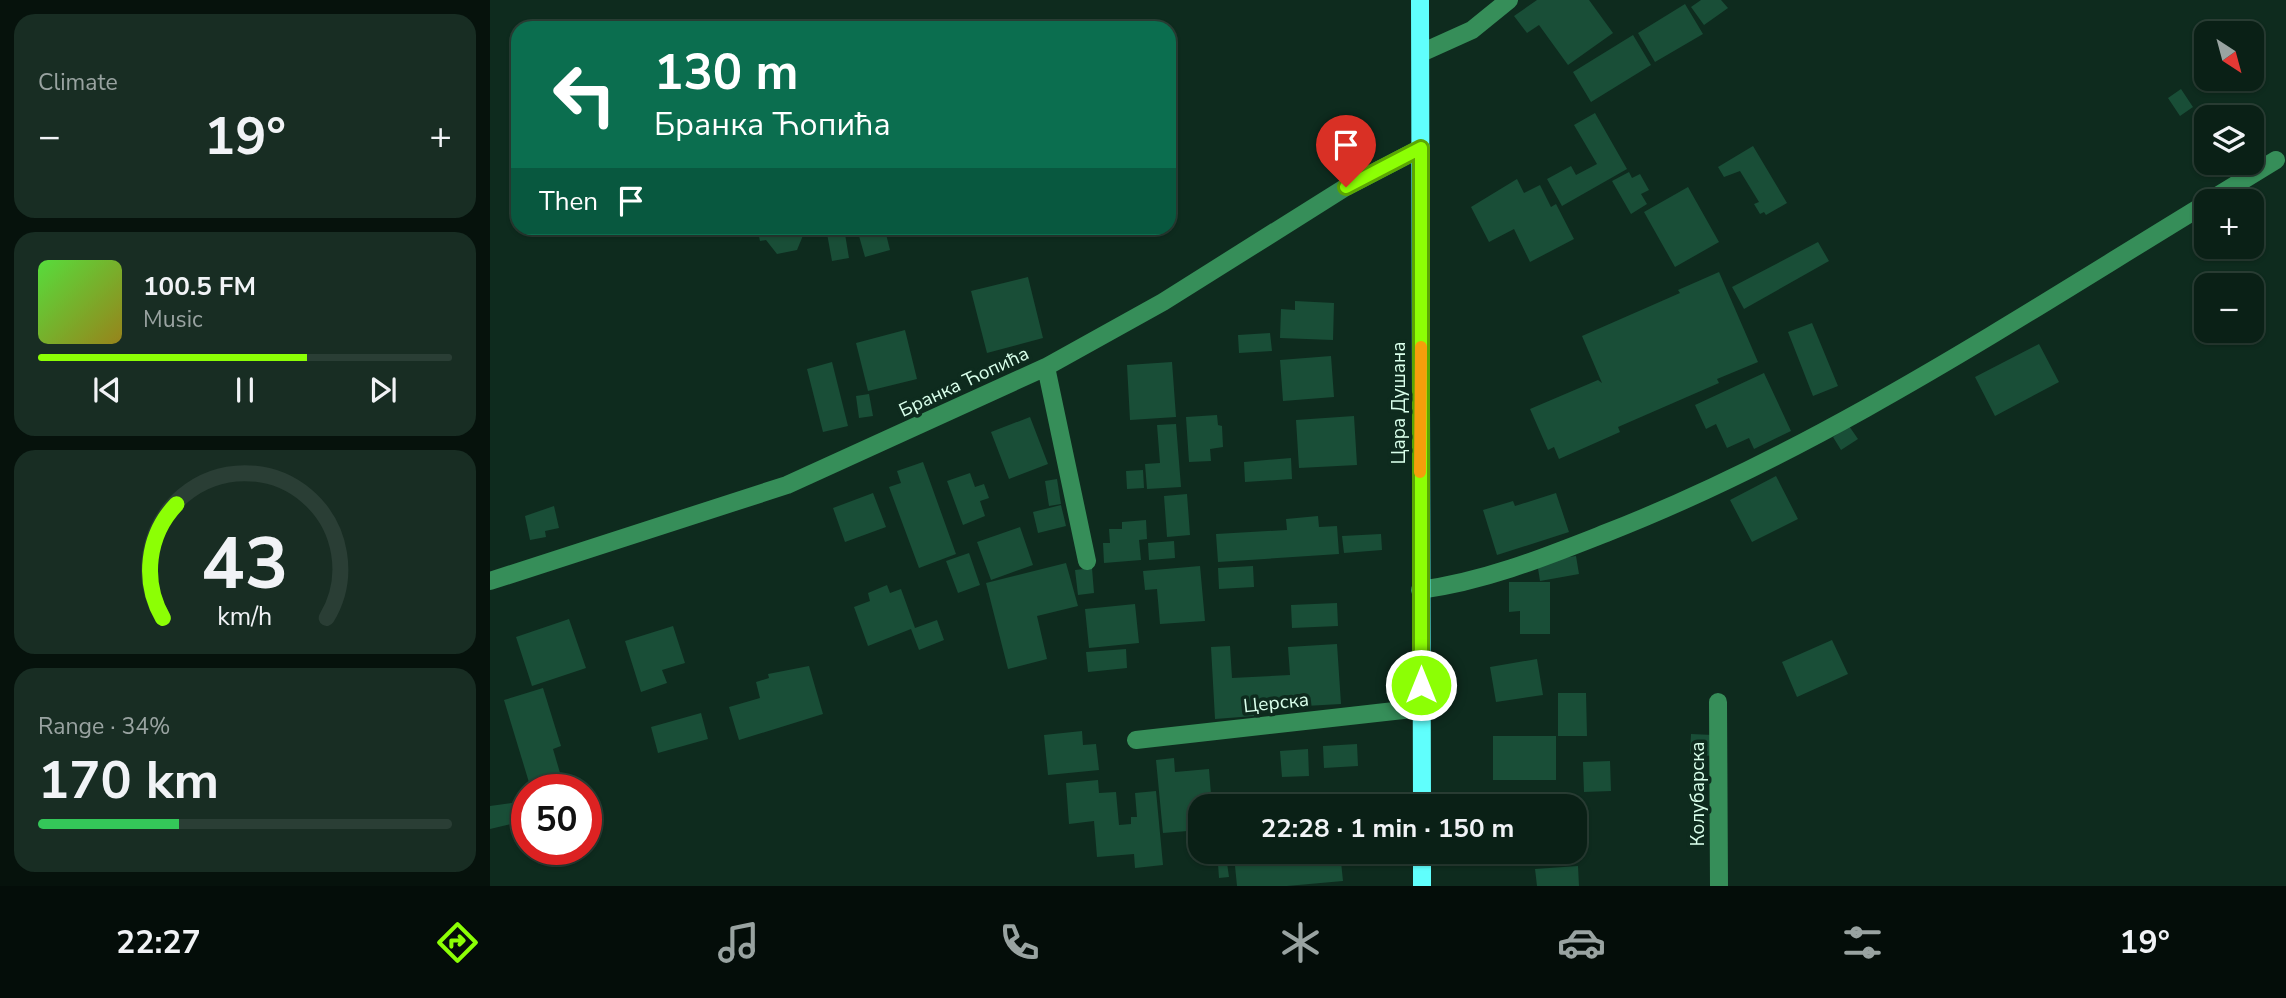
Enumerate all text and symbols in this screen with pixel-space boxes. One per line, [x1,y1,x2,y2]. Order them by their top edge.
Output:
north arrow [2194,21,2264,91]
map controls [2194,21,2264,343]
text: 130 m [654,39,798,106]
icon: left [539,49,630,140]
text: Climate [38,67,118,98]
text: 19° [204,101,286,172]
text: Бранка Ћопића [654,103,891,146]
button: layers [2194,105,2264,175]
text: − [38,111,61,162]
text: + [429,111,452,162]
pin [1316,115,1376,187]
icon: arrive [1327,126,1365,164]
icon: arrive [612,182,650,220]
text: Then [539,184,598,219]
button: + [2194,189,2264,259]
text: 100.5 FM [143,269,256,304]
button: − [2194,273,2264,343]
text: Music [143,304,203,335]
street label: Бранка Ћопића [895,341,1033,423]
street label: Цара Душана [1386,342,1412,464]
icon: previous [88,371,126,409]
icon: pause [226,371,264,409]
icon: next [364,371,402,409]
text: 43 [201,514,289,614]
text: km/h [217,600,273,634]
position arrow [1384,648,1458,722]
street label: Церска [1242,687,1310,719]
text: Range · 34% [38,711,170,742]
street label: Колубарска [1685,742,1711,846]
text: 170 km [38,745,219,816]
speed limit sign: 50 [511,774,602,865]
text: 22:28 · 1 min · 150 m [1261,811,1514,846]
icon: directions [433,918,482,967]
icon: music [714,918,763,967]
icon: phone [995,918,1044,967]
icon: climate [1276,918,1325,967]
icon: car [1557,918,1606,967]
icon: filters [1838,918,1887,967]
text: 22:27 [116,921,201,964]
text: 19° [2119,921,2170,964]

